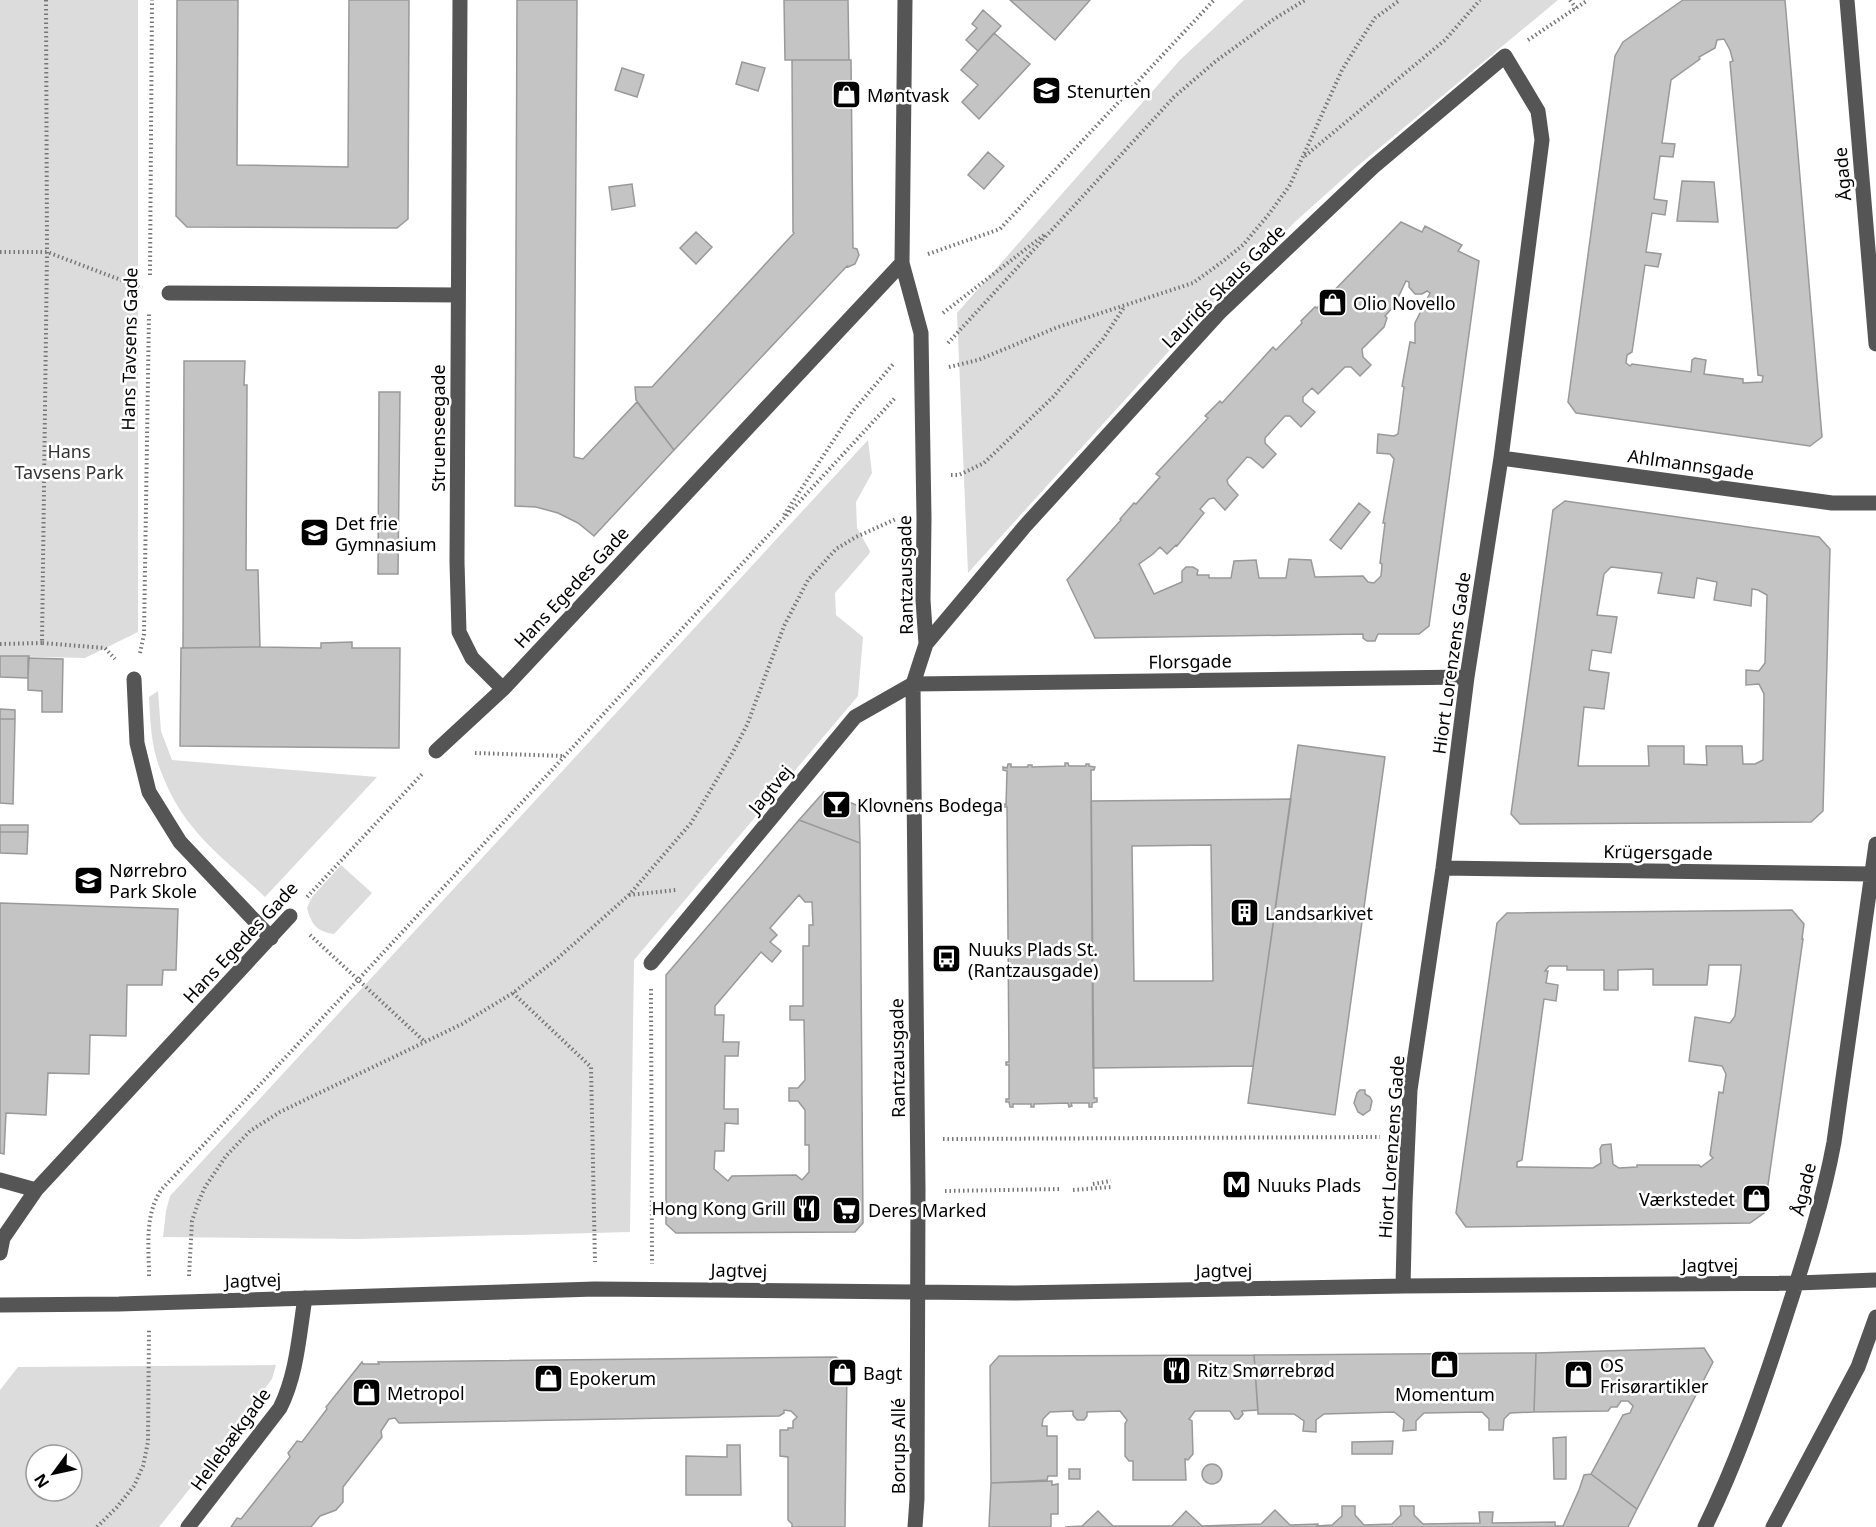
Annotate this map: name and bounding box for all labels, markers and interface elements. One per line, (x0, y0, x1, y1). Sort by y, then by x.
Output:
school or university icon: Stenurten (1030, 75, 1062, 107)
shop icon: Møntvask (830, 79, 862, 111)
place label: Stenurten (1067, 79, 1151, 103)
place label: Møntvask (867, 83, 950, 107)
street label: Ågade (1828, 146, 1856, 202)
street label: Laurids Skaus Gade (1156, 219, 1290, 353)
street label: Hans Tavsens Gade (116, 267, 142, 431)
shop icon: Olio Novello (1316, 287, 1348, 319)
place label: Olio Novello (1353, 291, 1456, 315)
street label: Struenseegade (426, 364, 450, 492)
park label: Hans Tavsens Park (14, 439, 124, 484)
street label: Ahlmannsgade (1626, 443, 1756, 485)
place label: Det frie Gymnasium (335, 511, 437, 556)
street label: Rantzausgade (892, 515, 918, 635)
school or university icon: Det frie Gymnasium (298, 517, 330, 549)
street label: Hans Egedes Gade (508, 521, 634, 653)
street label: Hiort Lorenzens Gade (1426, 570, 1476, 756)
street label: Florsgade (1148, 648, 1232, 674)
street label: Jagtvej (741, 760, 797, 820)
bar icon: Klovnens Bodega (820, 789, 852, 821)
place label: Klovnens Bodega (857, 793, 1003, 817)
street label: Krügersgade (1603, 839, 1713, 865)
place label: Nørrebro Park Skole (109, 858, 197, 903)
school or university icon: Nørrebro Park Skole (72, 864, 104, 896)
street label: Hans Egedes Gade (177, 876, 303, 1008)
building icon: Landsarkivet (1228, 897, 1260, 929)
place label: Landsarkivet (1265, 901, 1373, 925)
place label: Nuuks Plads St. (Rantzausgade) (968, 937, 1098, 982)
bus stop icon: Nuuks Plads St. (Rantzausgade) (931, 943, 963, 975)
street label: Rantzausgade (884, 998, 910, 1118)
street label: Hiort Lorenzens Gade (1373, 1055, 1409, 1239)
street label: Ågade (1785, 1160, 1821, 1218)
metro station icon: Nuuks Plads (1220, 1169, 1252, 1201)
place label: Nuuks Plads (1257, 1173, 1361, 1197)
shop icon: Værkstedet (1740, 1183, 1772, 1215)
place label: Værkstedet (1639, 1187, 1736, 1211)
restaurant icon: Hong Kong Grill (791, 1192, 823, 1224)
supermarket icon: Deres Marked (831, 1194, 863, 1226)
place label: Hong Kong Grill (652, 1196, 786, 1220)
place label: Deres Marked (868, 1198, 987, 1222)
street label: Jagtvej (1680, 1253, 1738, 1277)
street label: Jagtvej (709, 1257, 767, 1282)
street label: Jagtvej (1194, 1258, 1252, 1283)
street label: Jagtvej (222, 1267, 282, 1293)
shop icon: Momentum (1429, 1349, 1461, 1381)
place label: OS Frisørartikler (1600, 1353, 1709, 1398)
restaurant icon: Ritz Smørrebrød (1160, 1354, 1192, 1386)
shop icon: Bagt (826, 1357, 858, 1389)
place label: Ritz Smørrebrød (1197, 1358, 1335, 1382)
shop icon: OS Frisørartikler (1563, 1359, 1595, 1391)
place label: Bagt (863, 1361, 903, 1385)
shop icon: Epokerum (532, 1362, 564, 1394)
place label: Epokerum (569, 1366, 656, 1390)
shop icon: Metropol (350, 1377, 382, 1409)
place label: Metropol (387, 1381, 465, 1405)
place label: Momentum (1395, 1382, 1495, 1406)
street label: Hellebækgade (185, 1383, 275, 1495)
street label: Borups Allé (886, 1398, 910, 1494)
north arrow (24, 1443, 84, 1503)
text: N (29, 1470, 54, 1493)

